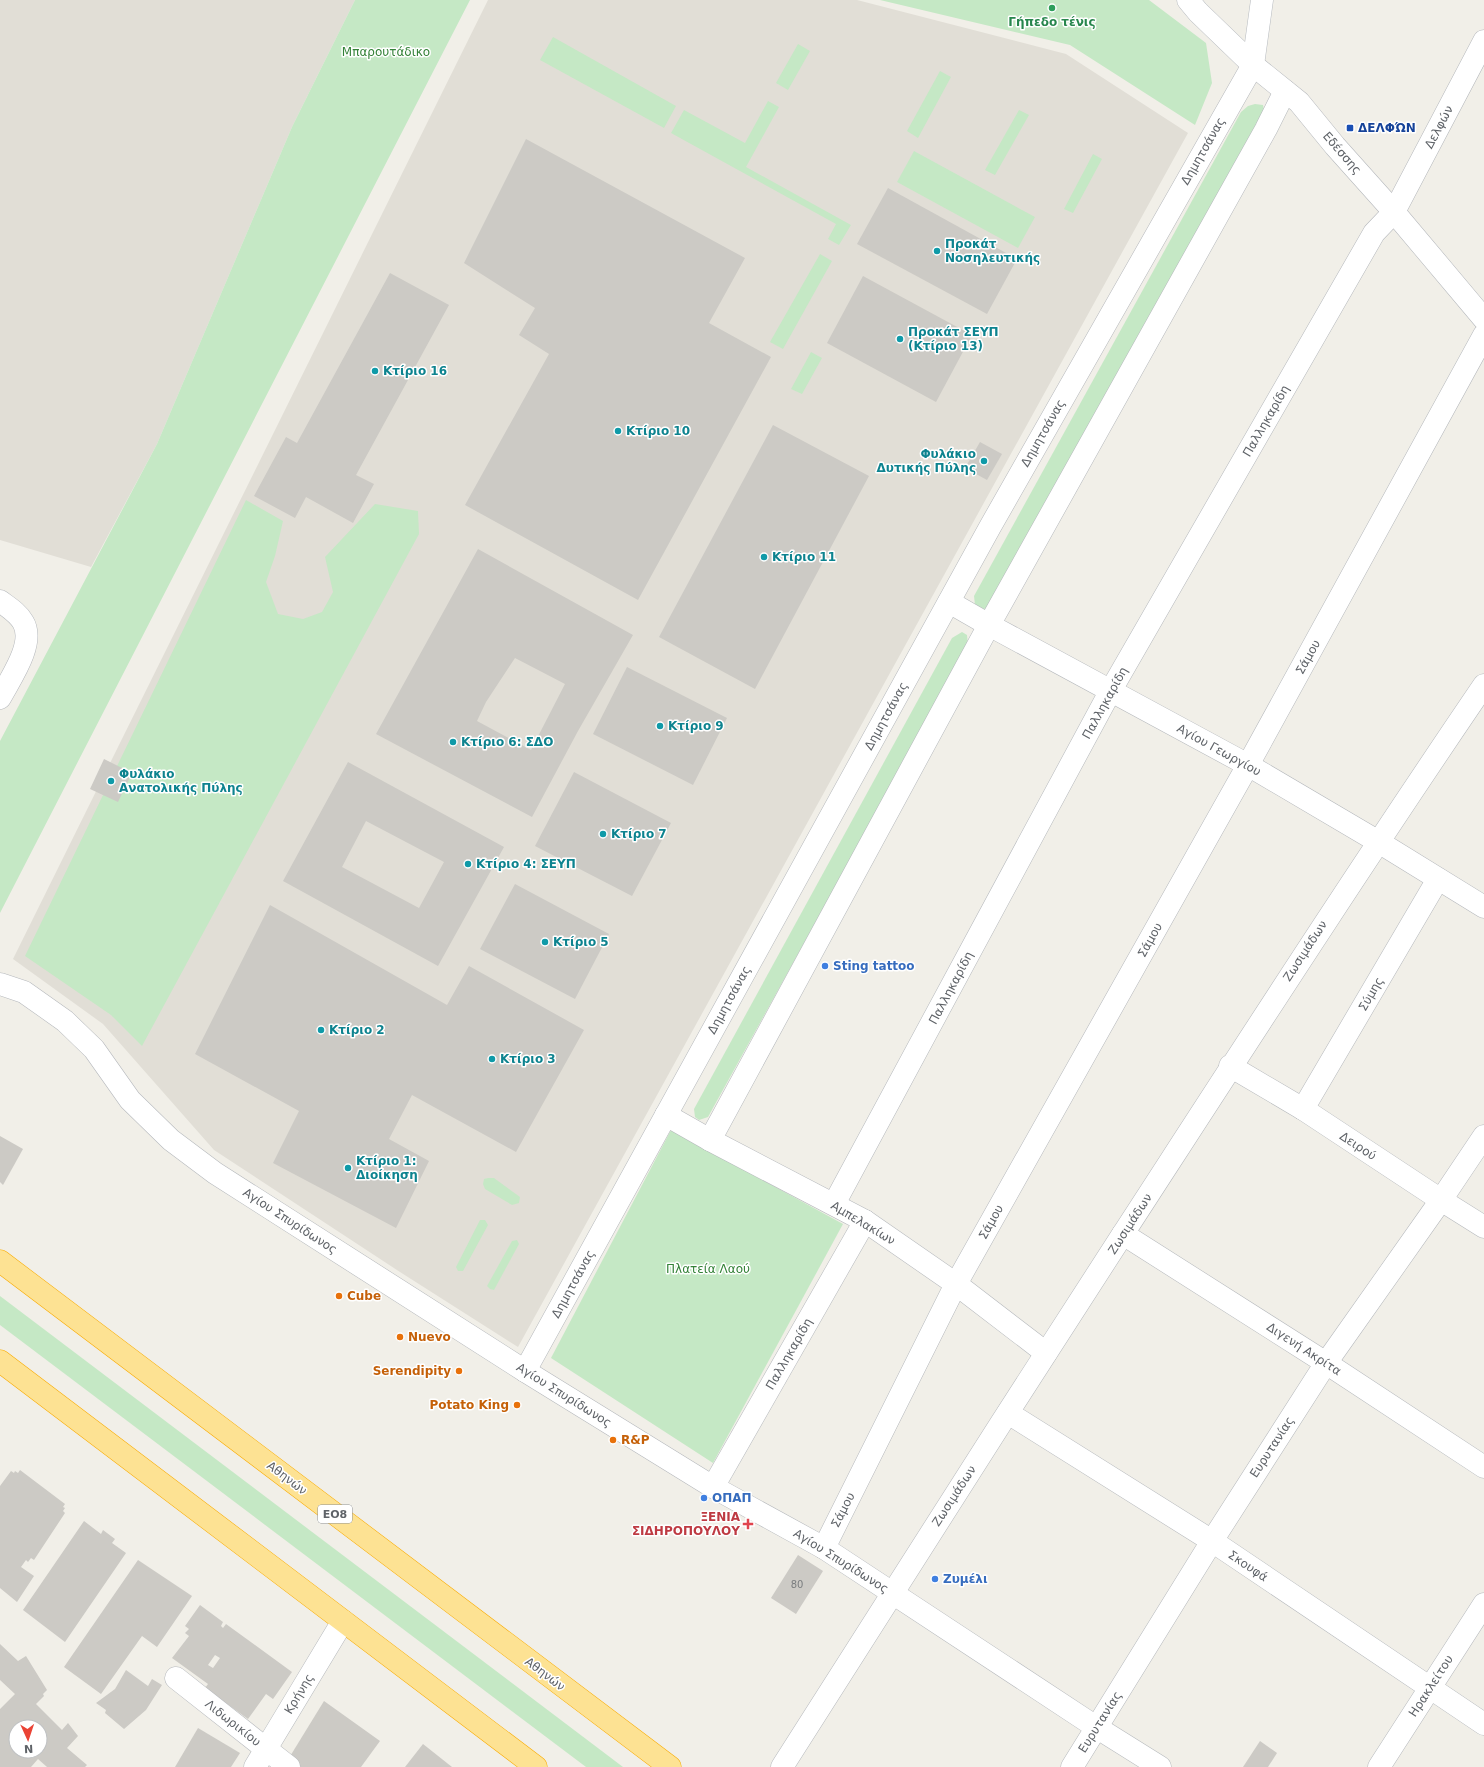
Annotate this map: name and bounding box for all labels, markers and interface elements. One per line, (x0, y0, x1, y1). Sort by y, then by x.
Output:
marker: Γήπεδο τένις (1047, 3, 1057, 13)
place label: Γήπεδο τένις (1008, 15, 1096, 29)
park label: Μπαρουτάδικο (342, 45, 430, 59)
street label: Δελφών (1422, 103, 1456, 151)
street label: Δημητσάνας (1178, 115, 1228, 187)
place label: ΔΕΛΦΏΝ (1358, 121, 1416, 135)
marker: ΔΕΛΦΏΝ (1345, 123, 1355, 133)
street label: Εδέσσης (1320, 129, 1364, 177)
place label: Προκάτ Νοσηλευτικής (945, 237, 1040, 265)
marker: Προκάτ Νοσηλευτικής (932, 246, 942, 256)
place label: Προκάτ ΣΕΥΠ (Κτίριο 13) (908, 325, 999, 353)
marker: Προκάτ ΣΕΥΠ (Κτίριο 13) (895, 334, 905, 344)
place label: Κτίριο 16 (383, 364, 447, 378)
marker: Κτίριο 16 (370, 366, 380, 376)
street label: Παλληκαρίδη (1240, 383, 1292, 459)
street label: Δημητσάνας (1018, 397, 1068, 469)
place label: Κτίριο 10 (626, 424, 690, 438)
marker: Κτίριο 10 (613, 426, 623, 436)
place label: Φυλάκιο Δυτικής Πύλης (877, 447, 976, 475)
marker: Φυλάκιο Δυτικής Πύλης (979, 456, 989, 466)
place label: Κτίριο 11 (772, 550, 836, 564)
marker: Κτίριο 11 (759, 552, 769, 562)
street label: Σάμου (1293, 637, 1323, 677)
street label: Παλληκαρίδη (1079, 664, 1131, 742)
street label: Δημητσάνας (862, 680, 910, 752)
place label: Κτίριο 9 (668, 719, 724, 733)
marker: Κτίριο 9 (655, 721, 665, 731)
street label: Αγίου Γεωργίου (1175, 721, 1263, 779)
place label: Κτίριο 6: ΣΔΟ (461, 735, 553, 749)
marker: Κτίριο 6: ΣΔΟ (448, 737, 458, 747)
place label: Φυλάκιο Ανατολικής Πύλης (119, 767, 243, 795)
marker: Φυλάκιο Ανατολικής Πύλης (106, 776, 116, 786)
place label: Κτίριο 7 (611, 827, 667, 841)
marker: Κτίριο 7 (598, 829, 608, 839)
place label: Κτίριο 4: ΣΕΥΠ (476, 857, 576, 871)
marker: Κτίριο 4: ΣΕΥΠ (463, 859, 473, 869)
street label: Ζωσιμάδων (1280, 918, 1330, 984)
street label: Σάμου (1135, 920, 1165, 960)
place label: Κτίριο 5 (553, 935, 609, 949)
marker: Κτίριο 5 (540, 937, 550, 947)
street label: Παλληκαρίδη (926, 949, 976, 1027)
place label: Sting tattoo (833, 959, 915, 973)
marker: Sting tattoo (820, 961, 830, 971)
street label: Δημητσάνας (705, 964, 753, 1036)
street label: Σύμης (1356, 975, 1386, 1013)
place label: Κτίριο 2 (329, 1023, 385, 1037)
marker: Κτίριο 2 (316, 1025, 326, 1035)
place label: Κτίριο 3 (500, 1052, 556, 1066)
marker: Κτίριο 3 (487, 1054, 497, 1064)
street label: Δειρού (1337, 1129, 1379, 1163)
place label: Κτίριο 1: Διοίκηση (356, 1154, 418, 1182)
marker: Κτίριο 1: Διοίκηση (343, 1163, 353, 1173)
street label: Αγίου Σπυρίδωνος (240, 1185, 340, 1257)
street label: Ζωσιμάδων (1105, 1191, 1155, 1257)
street label: Αμπελακίων (828, 1198, 898, 1248)
street label: Σάμου (976, 1202, 1006, 1242)
street label: Δημητσάνας (549, 1248, 597, 1320)
park label: Πλατεία Λαού (666, 1262, 750, 1276)
place label: Cube (347, 1289, 381, 1303)
marker: Cube (334, 1291, 344, 1301)
street label: Παλληκαρίδη (763, 1316, 815, 1392)
street label: Διγενή Ακρίτα (1264, 1320, 1344, 1378)
place label: Nuevo (408, 1330, 451, 1344)
marker: Nuevo (395, 1332, 405, 1342)
street label: Αγίου Σπυρίδωνος (514, 1360, 614, 1430)
place label: Serendipity (373, 1364, 451, 1378)
marker: Serendipity (454, 1366, 464, 1376)
place label: Potato King (429, 1398, 509, 1412)
marker: Potato King (512, 1400, 522, 1410)
street label: Ευρυτανίας (1247, 1414, 1297, 1480)
place label: R&P (621, 1433, 650, 1447)
marker: R&P (608, 1435, 618, 1445)
street label: Αθηνών (264, 1458, 310, 1498)
street label: Ζωσιμάδων (929, 1463, 979, 1529)
street label: Σάμου (828, 1490, 858, 1530)
place label: ΟΠΑΠ (712, 1491, 752, 1505)
marker: ΟΠΑΠ (699, 1493, 709, 1503)
road number: ΕΟ8 (318, 1505, 352, 1523)
place label: ΞΕΝΙΑ ΣΙΔΗΡΟΠΟΥΛΟΥ (632, 1510, 741, 1538)
marker: ΞΕΝΙΑ ΣΙΔΗΡΟΠΟΥΛΟΥ (743, 1519, 753, 1529)
street label: Αγίου Σπυρίδωνος (791, 1526, 891, 1596)
street label: Σκουφά (1226, 1548, 1271, 1584)
place label: Ζυμέλι (943, 1572, 988, 1586)
marker: Ζυμέλι (930, 1574, 940, 1584)
house number: 80 (791, 1579, 803, 1590)
street label: Ηρακλείτου (1406, 1652, 1456, 1719)
street label: Αθηνών (522, 1654, 568, 1694)
street label: Κρήνης (282, 1671, 316, 1717)
street label: Ευρυτανίας (1076, 1689, 1124, 1755)
street label: Λιδωρικίου (202, 1697, 264, 1749)
north arrow (8, 1719, 48, 1759)
text: N (24, 1742, 33, 1755)

